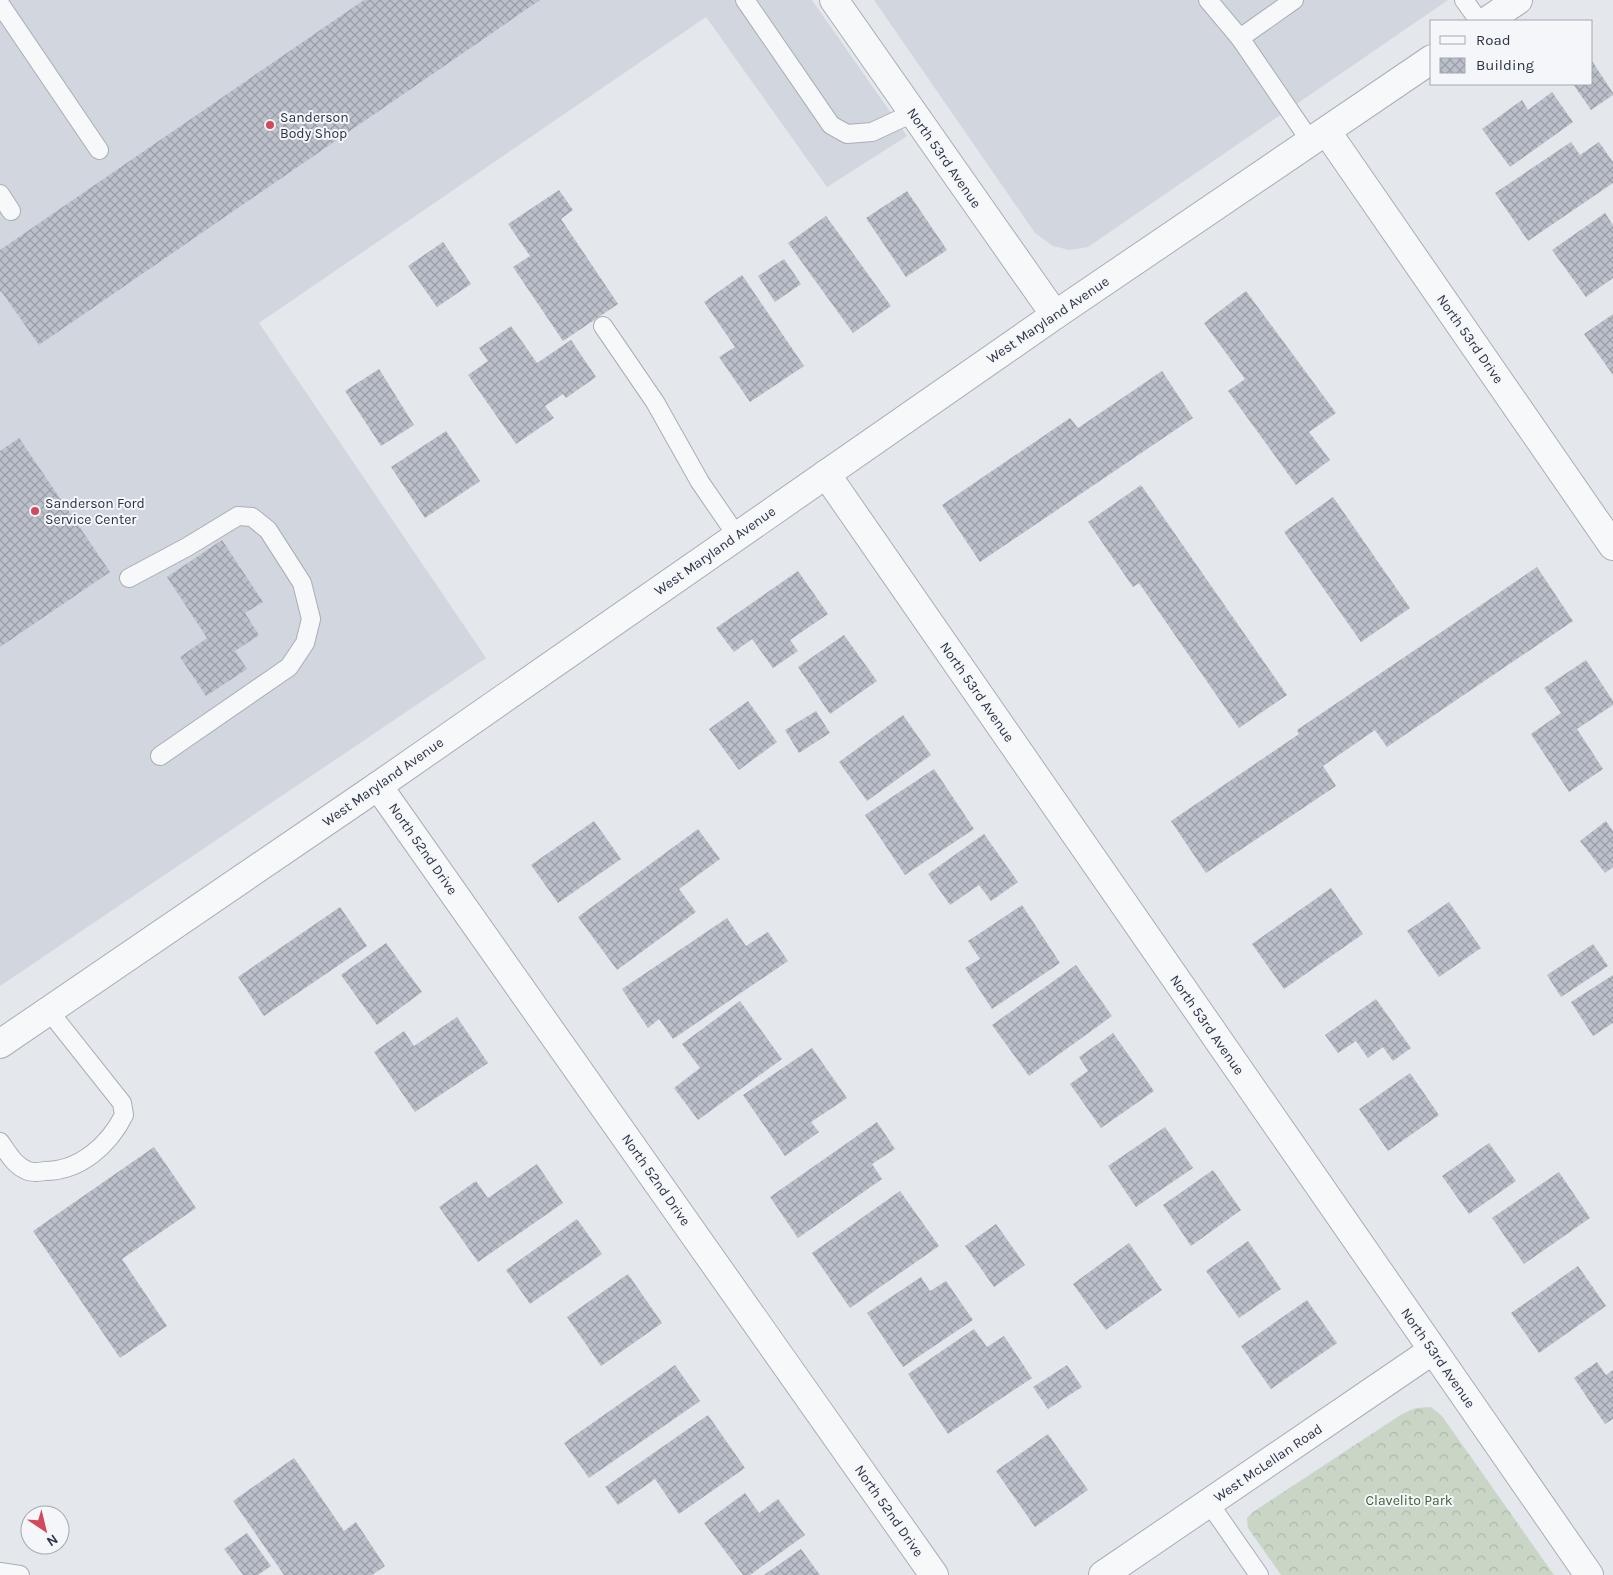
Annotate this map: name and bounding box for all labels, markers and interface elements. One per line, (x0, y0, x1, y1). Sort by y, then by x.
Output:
legend (1430, 20, 1593, 85)
text: Road (1476, 31, 1511, 49)
text: Building (1476, 56, 1534, 74)
street label: North 53rd Avenue (903, 105, 985, 211)
place label: Sanderson Body Shop (280, 109, 349, 142)
marker: Sanderson Body Shop (264, 119, 276, 131)
street label: West Maryland Avenue (984, 273, 1112, 367)
street label: North 53rd Drive (1433, 291, 1507, 387)
place label: Sanderson Ford Service Center (45, 495, 145, 528)
street label: West Maryland Avenue (651, 503, 779, 599)
marker: Sanderson Ford Service Center (29, 505, 41, 517)
street label: North 53rd Avenue (936, 639, 1018, 745)
street label: West Maryland Avenue (319, 734, 447, 830)
street label: North 52nd Drive (385, 800, 461, 898)
street label: North 53rd Avenue (1166, 972, 1248, 1078)
street label: North 52nd Drive (618, 1131, 694, 1229)
street label: North 53rd Avenue (1397, 1305, 1479, 1411)
street label: West McLellan Road (1210, 1420, 1326, 1506)
street label: North 52nd Drive (851, 1462, 927, 1560)
park label: Clavelito Park (1365, 1492, 1453, 1509)
north arrow (20, 1505, 70, 1555)
text: N (43, 1530, 61, 1550)

